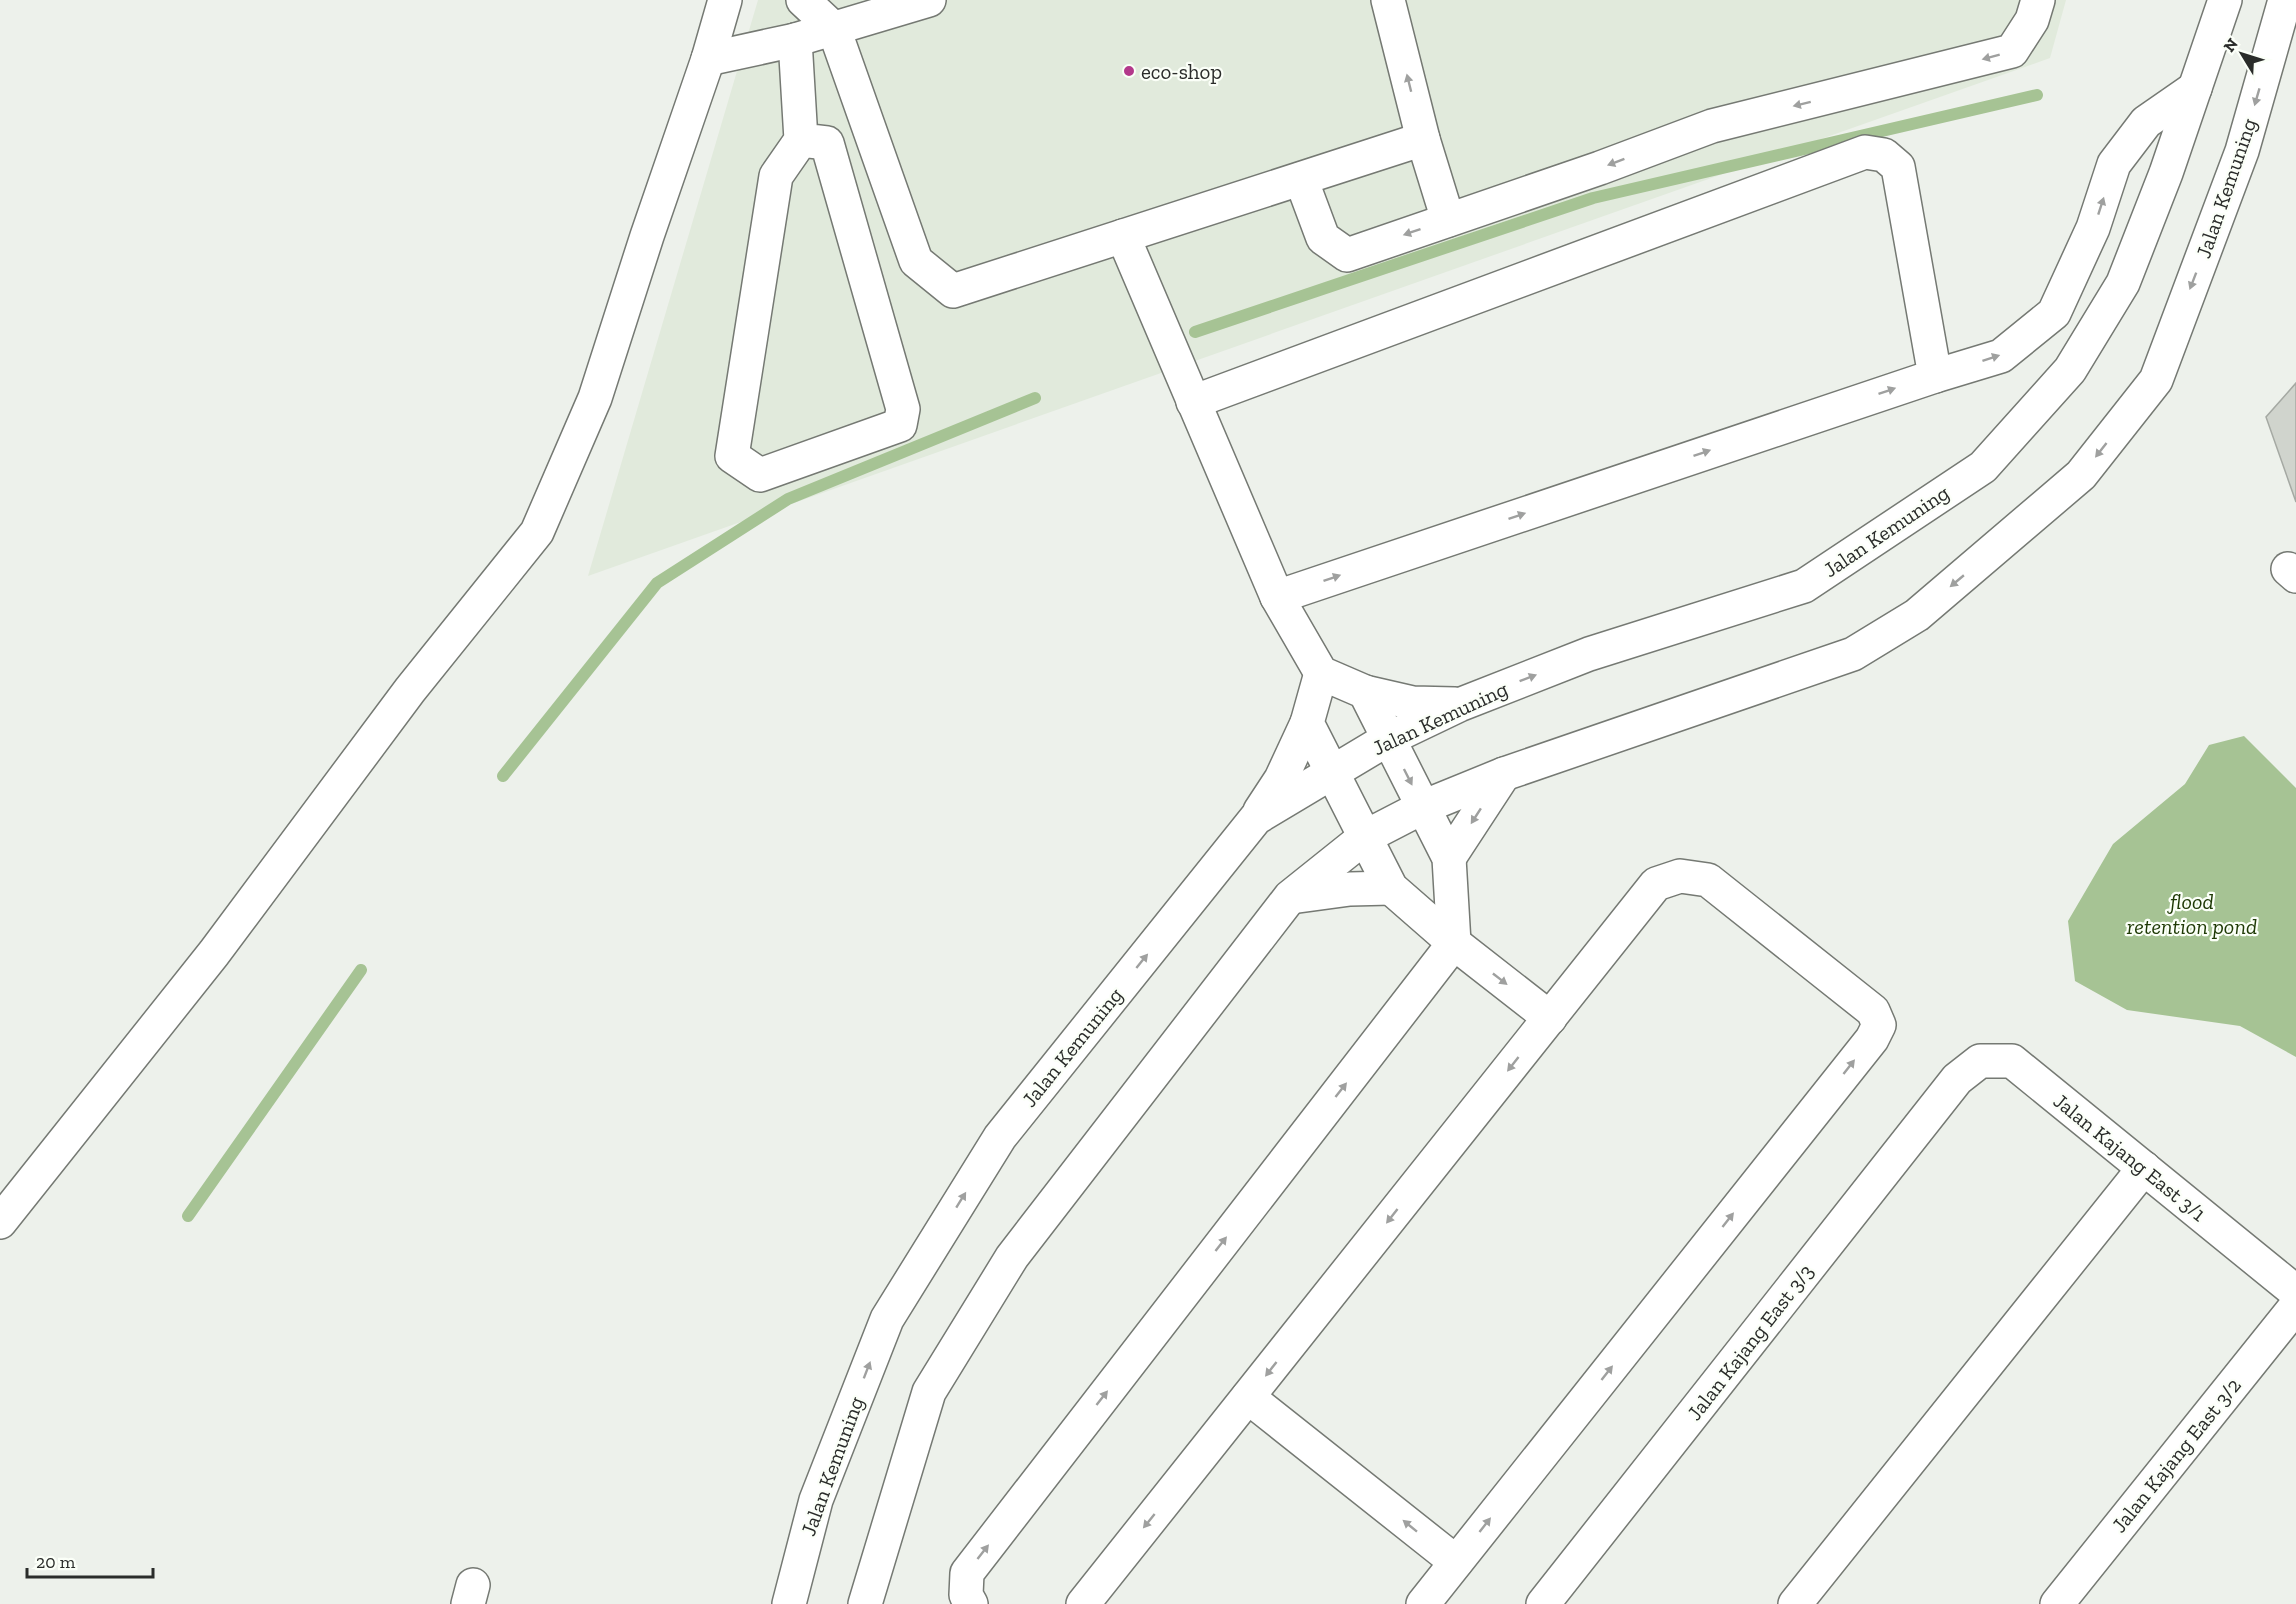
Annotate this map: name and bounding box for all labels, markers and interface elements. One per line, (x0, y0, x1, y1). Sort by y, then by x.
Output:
north arrow (2212, 24, 2272, 84)
text: N (2219, 34, 2242, 56)
one-way arrow (1982, 53, 2000, 62)
place label: eco-shop (1141, 59, 1222, 84)
marker: eco-shop (1122, 64, 1136, 78)
one-way arrow (1403, 73, 1413, 92)
one-way arrow (2252, 88, 2262, 106)
one-way arrow (1793, 99, 1811, 109)
street label: Jalan Kemuning (2190, 114, 2262, 261)
one-way arrow (1607, 158, 1625, 167)
one-way arrow (2096, 197, 2106, 215)
one-way arrow (1403, 228, 1421, 238)
one-way arrow (2188, 272, 2198, 290)
one-way arrow (1982, 353, 2000, 363)
one-way arrow (1878, 385, 1896, 395)
one-way arrow (2095, 442, 2108, 458)
one-way arrow (1693, 448, 1711, 458)
street label: Jalan Kemuning (1818, 480, 1954, 582)
one-way arrow (1508, 511, 1526, 520)
one-way arrow (1324, 573, 1342, 583)
one-way arrow (1949, 574, 1965, 587)
one-way arrow (1519, 673, 1537, 683)
street label: Jalan Kemuning (1369, 676, 1512, 760)
one-way arrow (1402, 768, 1412, 786)
one-way arrow (1470, 807, 1482, 823)
water label: flood retention pond (2126, 888, 2257, 940)
one-way arrow (1135, 953, 1147, 968)
one-way arrow (1493, 973, 1508, 985)
street label: Jalan Kemuning (1016, 982, 1128, 1112)
one-way arrow (1508, 1056, 1520, 1071)
one-way arrow (1843, 1060, 1855, 1075)
one-way arrow (1334, 1082, 1346, 1097)
street label: Jalan Kajang East 3/1 (2048, 1088, 2211, 1227)
one-way arrow (956, 1192, 967, 1208)
one-way arrow (1386, 1208, 1399, 1224)
one-way arrow (1721, 1212, 1734, 1228)
one-way arrow (1215, 1236, 1227, 1251)
street label: Jalan Kajang East 3/3 (1681, 1259, 1819, 1425)
one-way arrow (862, 1360, 872, 1378)
one-way arrow (1264, 1361, 1277, 1377)
one-way arrow (1600, 1365, 1612, 1380)
street label: Jalan Kajang East 3/2 (2106, 1373, 2247, 1538)
one-way arrow (1096, 1390, 1108, 1406)
street label: Jalan Kemuning (795, 1393, 869, 1539)
one-way arrow (1144, 1514, 1156, 1529)
one-way arrow (1479, 1518, 1491, 1533)
one-way arrow (1402, 1519, 1418, 1532)
scale bar (27, 1541, 153, 1579)
one-way arrow (976, 1544, 989, 1560)
text: 20 m (36, 1551, 76, 1573)

